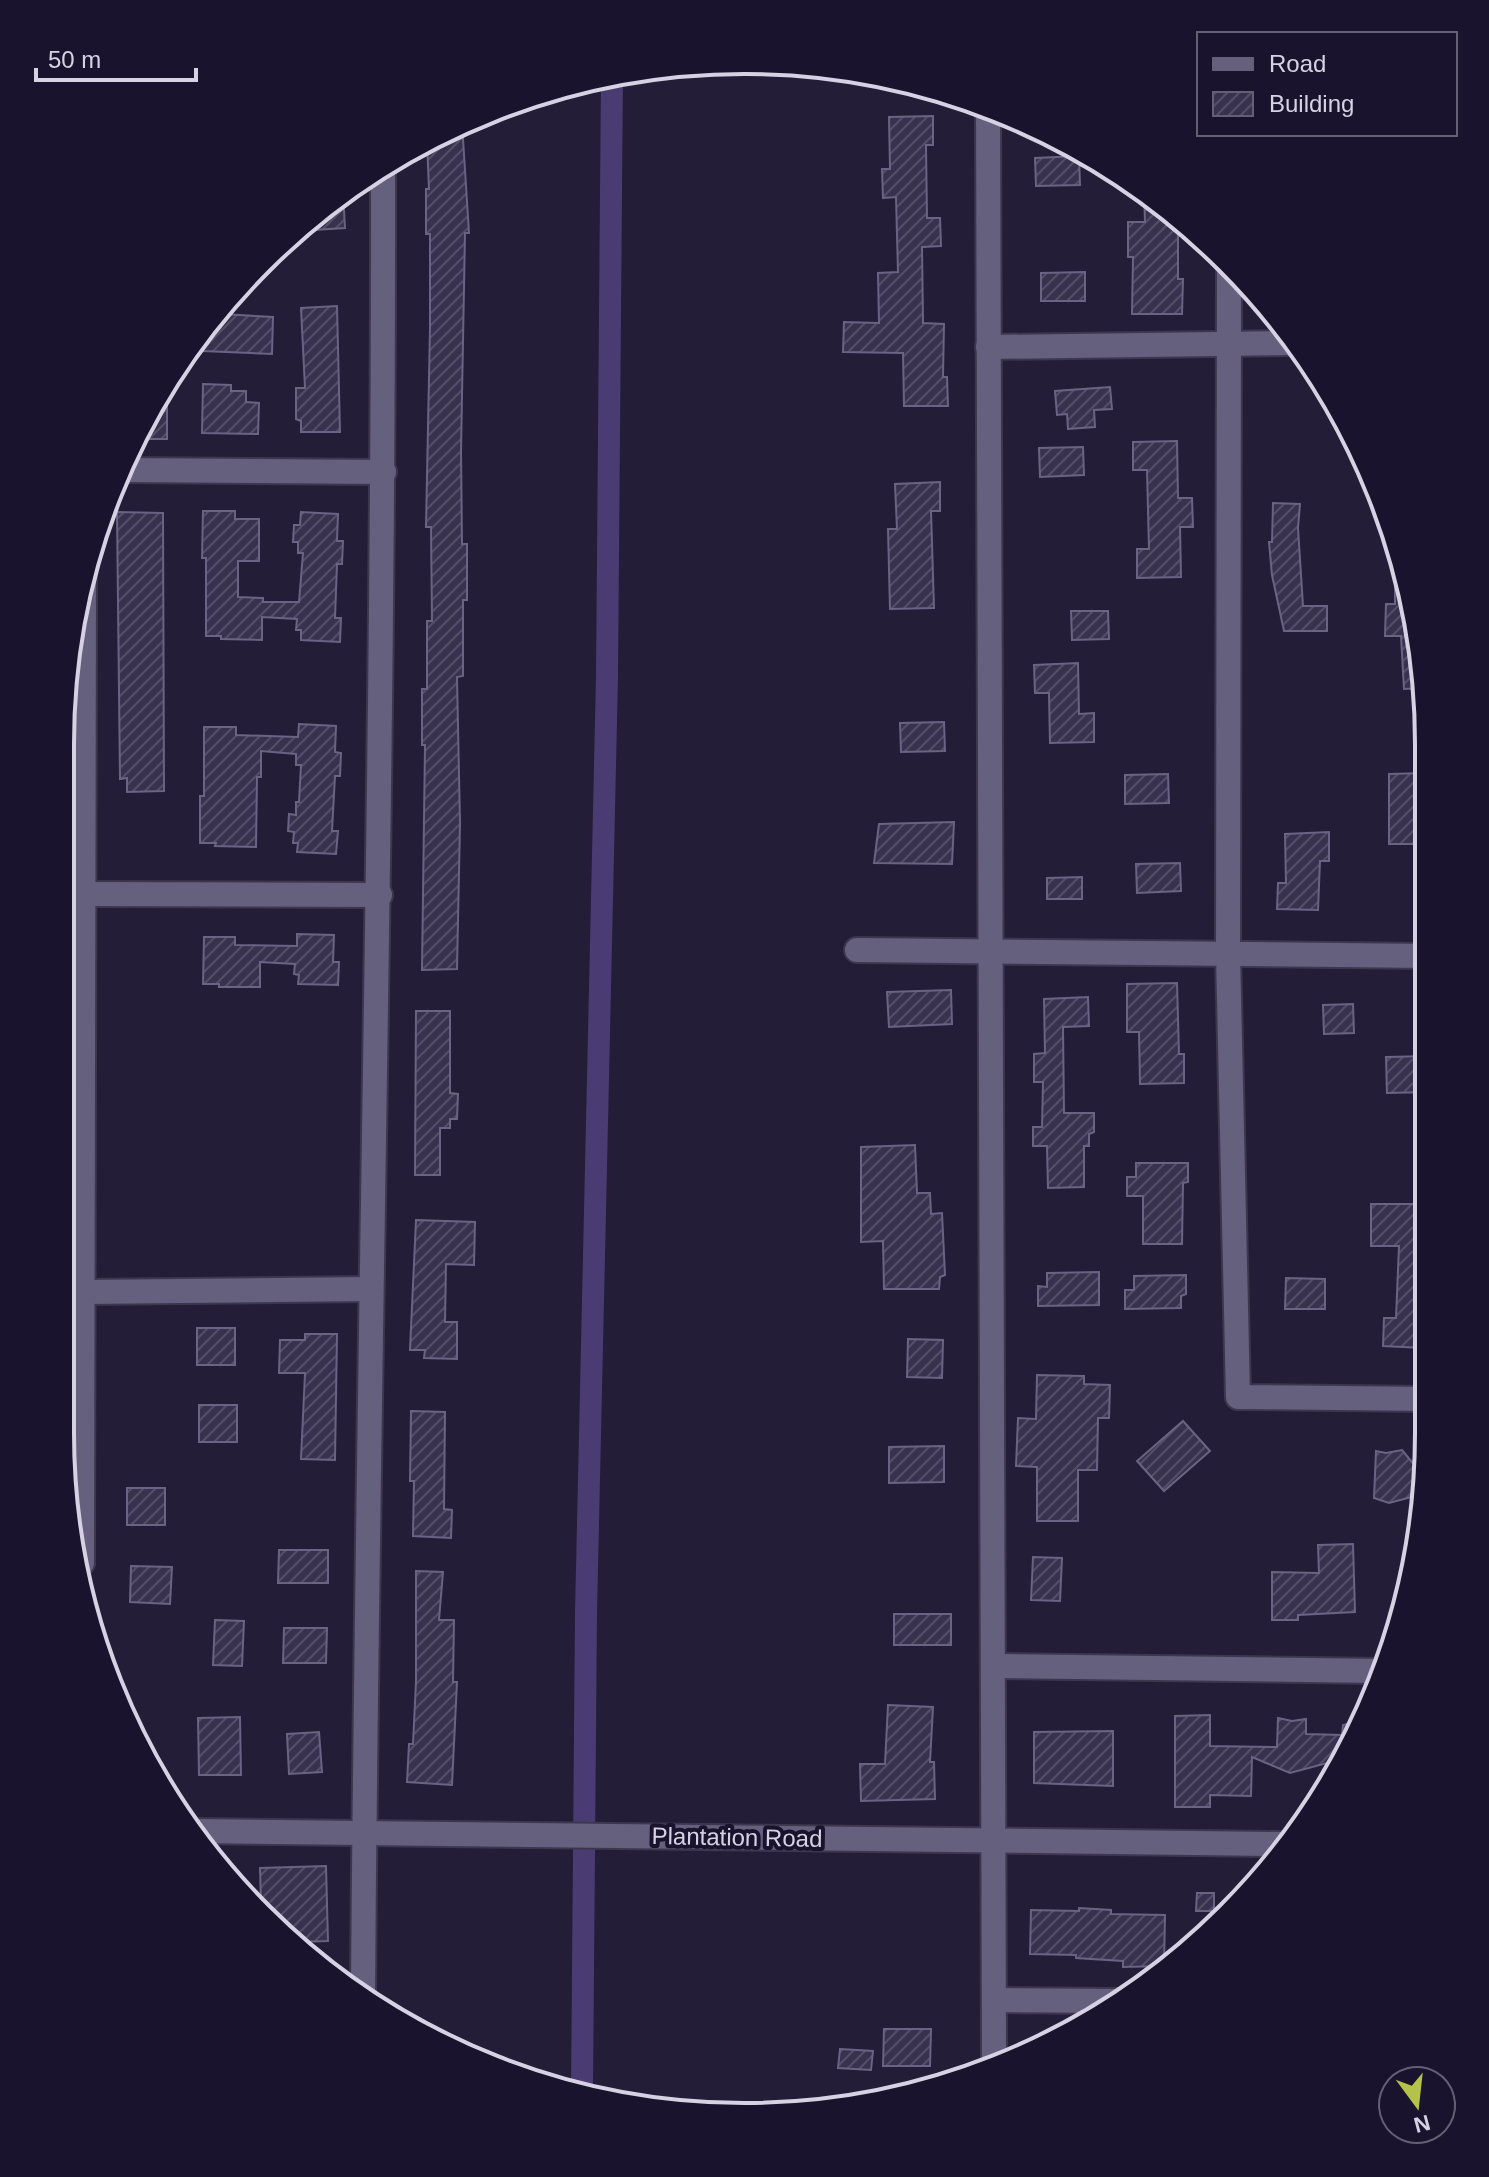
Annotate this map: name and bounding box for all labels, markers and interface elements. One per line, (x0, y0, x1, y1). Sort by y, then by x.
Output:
scale bar (36, 32, 196, 82)
legend (1197, 32, 1457, 136)
text: 50 m (48, 46, 101, 73)
text: Road (1269, 50, 1326, 77)
text: Building (1269, 90, 1354, 117)
street label: Plantation Road (651, 1822, 823, 1852)
north arrow (1377, 2065, 1457, 2145)
text: N (1411, 2110, 1433, 2138)

